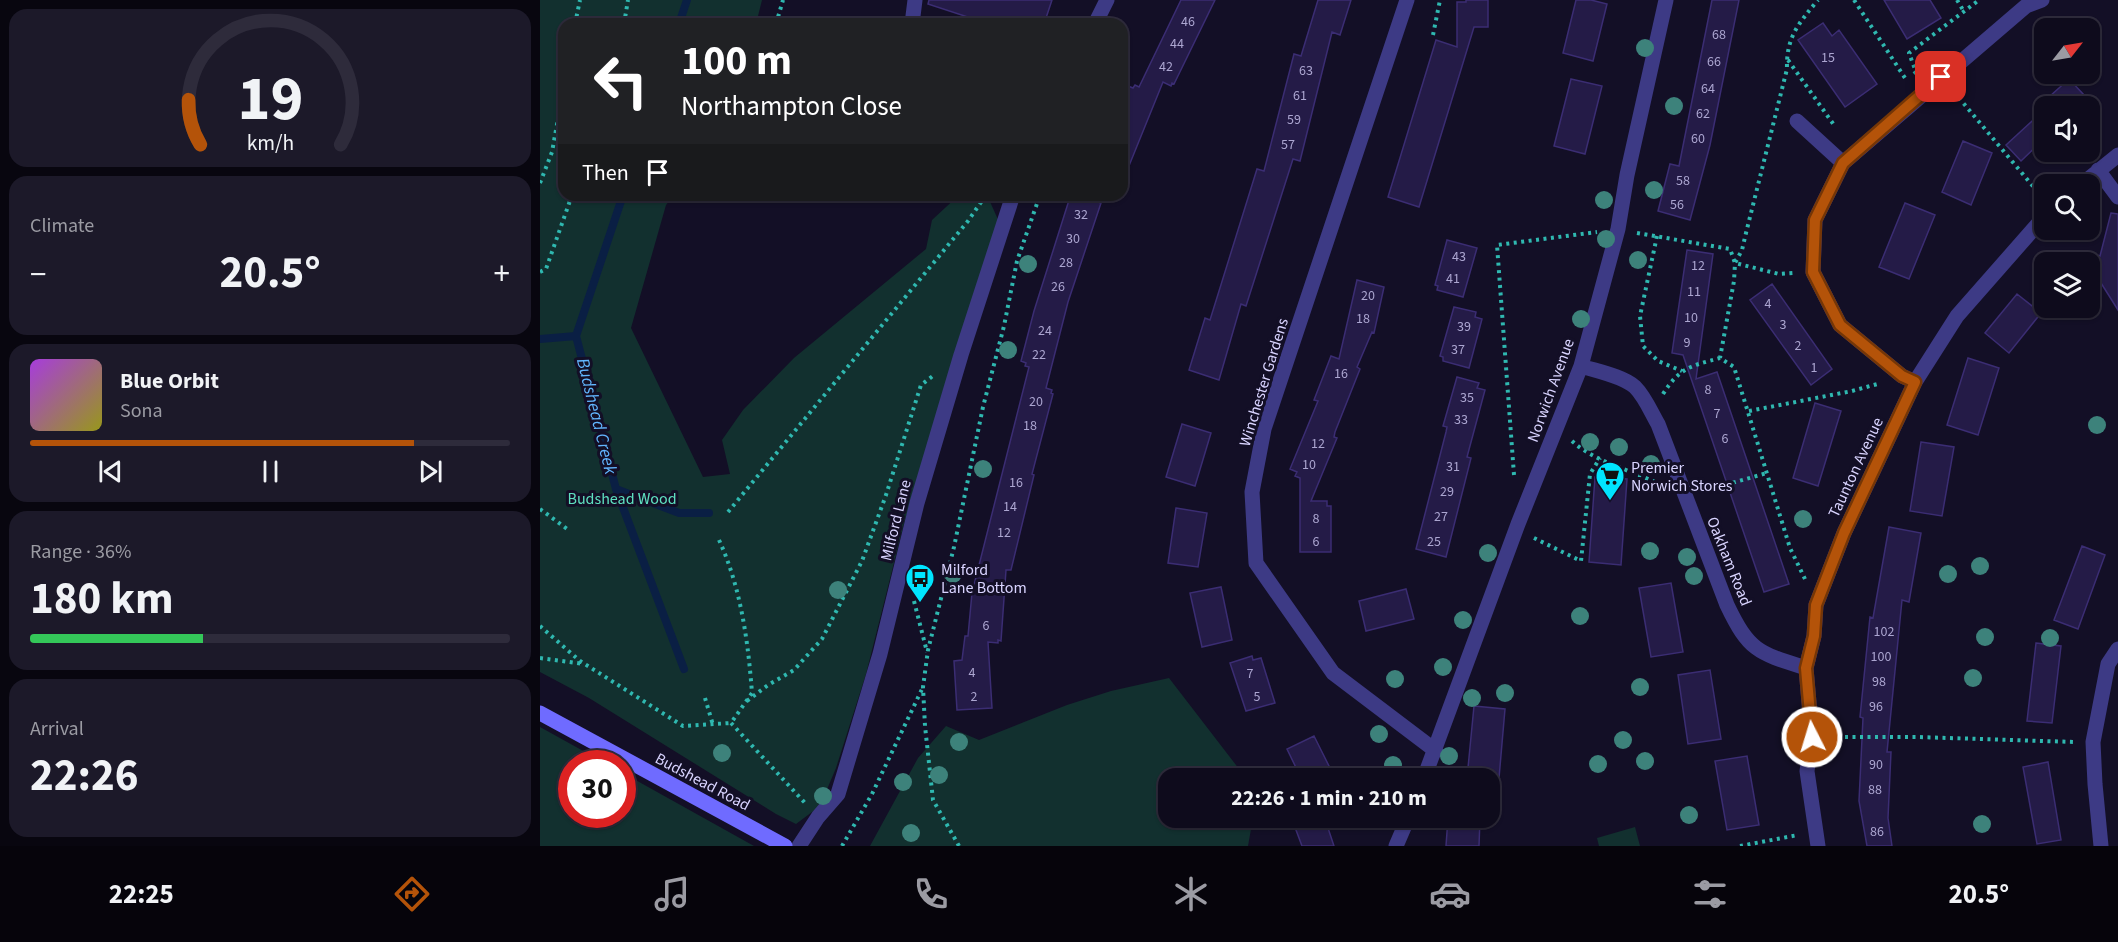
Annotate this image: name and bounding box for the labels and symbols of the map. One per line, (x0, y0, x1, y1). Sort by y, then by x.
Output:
house number: 46 (1181, 12, 1195, 32)
north arrow (2034, 18, 2100, 84)
house number: 68 (1712, 25, 1726, 45)
house number: 44 (1170, 34, 1184, 54)
house number: 15 (1821, 48, 1835, 68)
pin (1915, 51, 1966, 102)
house number: 66 (1707, 52, 1721, 72)
house number: 42 (1159, 57, 1173, 77)
house number: 63 (1299, 61, 1313, 81)
house number: 64 (1701, 79, 1715, 99)
house number: 61 (1293, 86, 1307, 106)
house number: 62 (1696, 104, 1710, 124)
house number: 59 (1287, 110, 1301, 130)
house number: 60 (1691, 129, 1705, 149)
house number: 57 (1281, 135, 1295, 155)
house number: 58 (1676, 171, 1690, 191)
house number: 56 (1670, 195, 1684, 215)
house number: 32 (1074, 205, 1088, 225)
house number: 30 (1066, 229, 1080, 249)
house number: 43 (1452, 247, 1466, 267)
house number: 28 (1059, 253, 1073, 273)
house number: 12 (1691, 256, 1705, 276)
house number: 41 (1446, 269, 1460, 289)
house number: 26 (1051, 277, 1065, 297)
house number: 11 (1687, 282, 1701, 302)
house number: 20 (1361, 286, 1375, 306)
house number: 4 (1765, 294, 1772, 314)
house number: 10 (1684, 308, 1698, 328)
house number: 18 (1356, 309, 1370, 329)
street label: Winchester Gardens (1234, 315, 1294, 449)
house number: 3 (1780, 315, 1787, 335)
house number: 39 (1457, 317, 1471, 337)
house number: 24 (1038, 321, 1052, 341)
house number: 9 (1684, 333, 1691, 353)
street label: Norwich Avenue (1522, 335, 1580, 445)
house number: 2 (1795, 336, 1802, 356)
house number: 37 (1451, 340, 1465, 360)
house number: 22 (1032, 345, 1046, 365)
water label: Budshead Creek (570, 355, 623, 477)
house number: 1 (1811, 358, 1818, 378)
house number: 16 (1334, 364, 1348, 384)
house number: 8 (1705, 380, 1712, 400)
house number: 35 (1460, 388, 1474, 408)
house number: 20 (1029, 392, 1043, 412)
house number: 7 (1714, 404, 1721, 424)
house number: 33 (1454, 410, 1468, 430)
street label: Taunton Avenue (1823, 414, 1889, 521)
house number: 18 (1023, 416, 1037, 436)
house number: 6 (1722, 429, 1729, 449)
house number: 12 (1311, 434, 1325, 454)
house number: 10 (1302, 455, 1316, 475)
house number: 31 (1446, 457, 1460, 477)
place label: Premier Norwich Stores (1631, 457, 1733, 497)
supermarket icon: Premier Norwich Stores (1594, 460, 1626, 502)
house number: 16 (1009, 473, 1023, 493)
street label: Milford Lane (875, 477, 917, 563)
house number: 29 (1440, 482, 1454, 502)
park label: Budshead Wood (567, 488, 677, 510)
house number: 14 (1003, 497, 1017, 517)
house number: 27 (1434, 507, 1448, 527)
house number: 8 (1313, 509, 1320, 529)
street label: Oakham Road (1701, 514, 1757, 609)
house number: 12 (997, 523, 1011, 543)
house number: 6 (1313, 532, 1320, 552)
house number: 25 (1427, 532, 1441, 552)
place label: Milford Lane Bottom (941, 559, 1027, 599)
bus stop icon: Milford Lane Bottom (904, 562, 936, 604)
house number: 6 (983, 616, 990, 636)
house number: 102 (1874, 622, 1894, 642)
house number: 100 (1871, 647, 1891, 667)
house number: 4 (969, 663, 976, 683)
house number: 7 (1247, 664, 1254, 684)
house number: 98 (1872, 672, 1886, 692)
house number: 2 (971, 687, 978, 707)
house number: 5 (1254, 687, 1261, 707)
house number: 96 (1869, 697, 1883, 717)
position arrow (1780, 705, 1844, 769)
street label: Budshead Road (651, 748, 754, 816)
speed limit sign: 30 (558, 750, 636, 828)
house number: 90 (1869, 755, 1883, 775)
house number: 88 (1868, 780, 1882, 800)
house number: 86 (1870, 822, 1884, 842)

